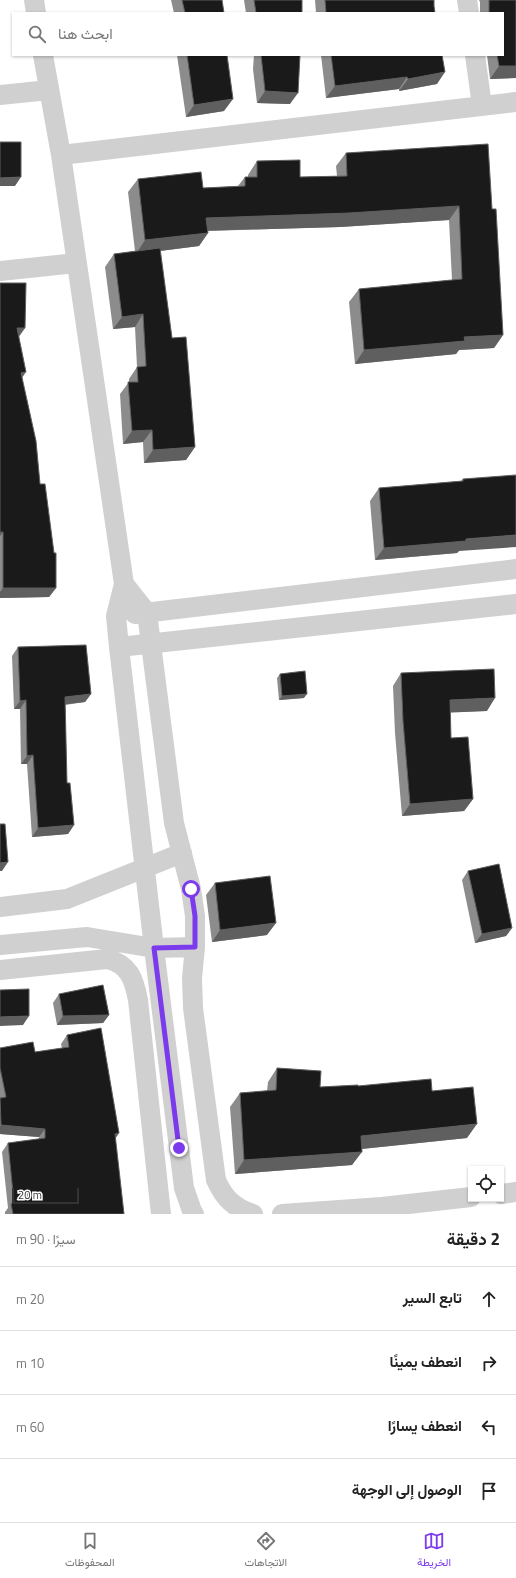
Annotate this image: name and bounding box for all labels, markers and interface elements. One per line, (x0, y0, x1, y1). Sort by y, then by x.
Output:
search box (12, 12, 504, 56)
text: ابحث هنا (58, 22, 113, 45)
icon: search (26, 23, 48, 45)
route start (182, 880, 200, 898)
route end (170, 1139, 188, 1157)
map controls (468, 1166, 504, 1202)
button: locate (468, 1166, 504, 1202)
scale bar (12, 1186, 79, 1205)
text: 20 m (18, 1187, 42, 1203)
text: 2 دقيقة (447, 1226, 500, 1252)
text: سيرًا · 90 m (16, 1229, 75, 1249)
text: تابع السير (403, 1286, 462, 1309)
icon: ahead (478, 1288, 500, 1310)
text: 20 m (16, 1289, 44, 1309)
text: انعطف يمينًا (390, 1350, 462, 1373)
icon: right (478, 1352, 500, 1374)
text: 10 m (16, 1353, 44, 1373)
text: انعطف يسارًا (388, 1414, 462, 1437)
icon: left (478, 1416, 500, 1438)
text: 60 m (16, 1417, 44, 1437)
text: الوصول إلى الوجهة (352, 1478, 462, 1501)
icon: arrive (478, 1480, 500, 1502)
tab: المحفوظات (65, 1530, 115, 1572)
tab: الاتجاهات (244, 1530, 287, 1572)
tab: الخريطة (417, 1530, 451, 1572)

